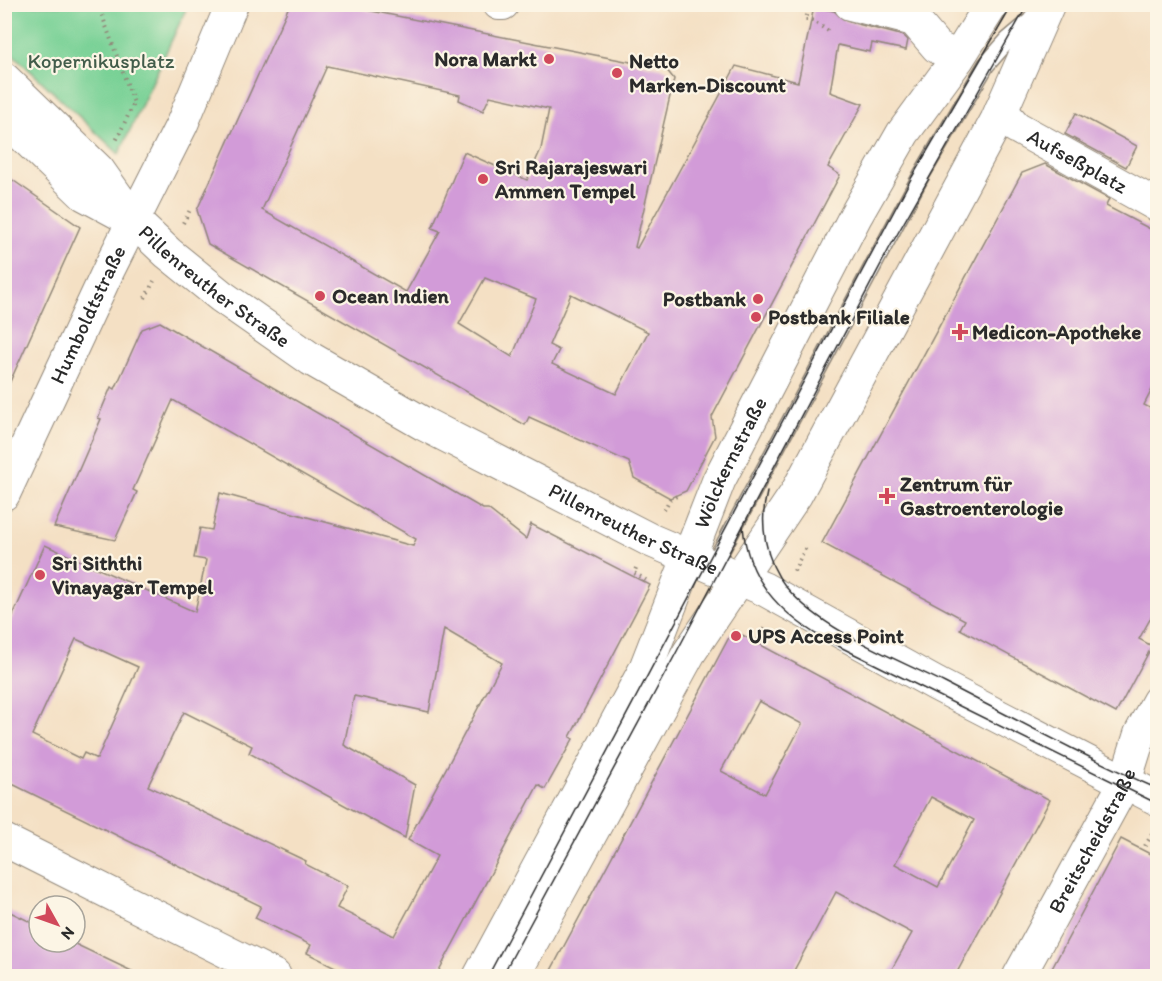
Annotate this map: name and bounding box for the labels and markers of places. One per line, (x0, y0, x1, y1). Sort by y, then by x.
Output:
place label: Nora Markt (434, 46, 537, 71)
place label: Netto Marken-Discount (629, 48, 786, 97)
marker: Nora Markt (542, 52, 556, 66)
marker: Netto Marken-Discount (610, 66, 624, 80)
place label: Sri Rajarajeswari Ammen Tempel (494, 154, 647, 204)
marker: Sri Rajarajeswari Ammen Tempel (476, 172, 490, 186)
place label: Ocean Indien (332, 283, 450, 308)
place label: Postbank (663, 286, 746, 311)
marker: Ocean Indien (313, 289, 327, 303)
marker: Postbank (751, 292, 765, 306)
place label: Postbank Filiale (768, 304, 910, 329)
marker: Postbank Filiale (749, 310, 763, 324)
place label: Medicon-Apotheke (972, 319, 1141, 345)
marker: Medicon-Apotheke (953, 325, 967, 339)
place label: Zentrum für Gastroenterologie (900, 471, 1063, 521)
marker: Zentrum für Gastroenterologie (878, 487, 896, 505)
place label: Sri Siththi Vinayagar Tempel (52, 550, 214, 600)
marker: Sri Siththi Vinayagar Tempel (33, 568, 47, 582)
place label: UPS Access Point (748, 623, 904, 648)
marker: UPS Access Point (729, 629, 743, 643)

